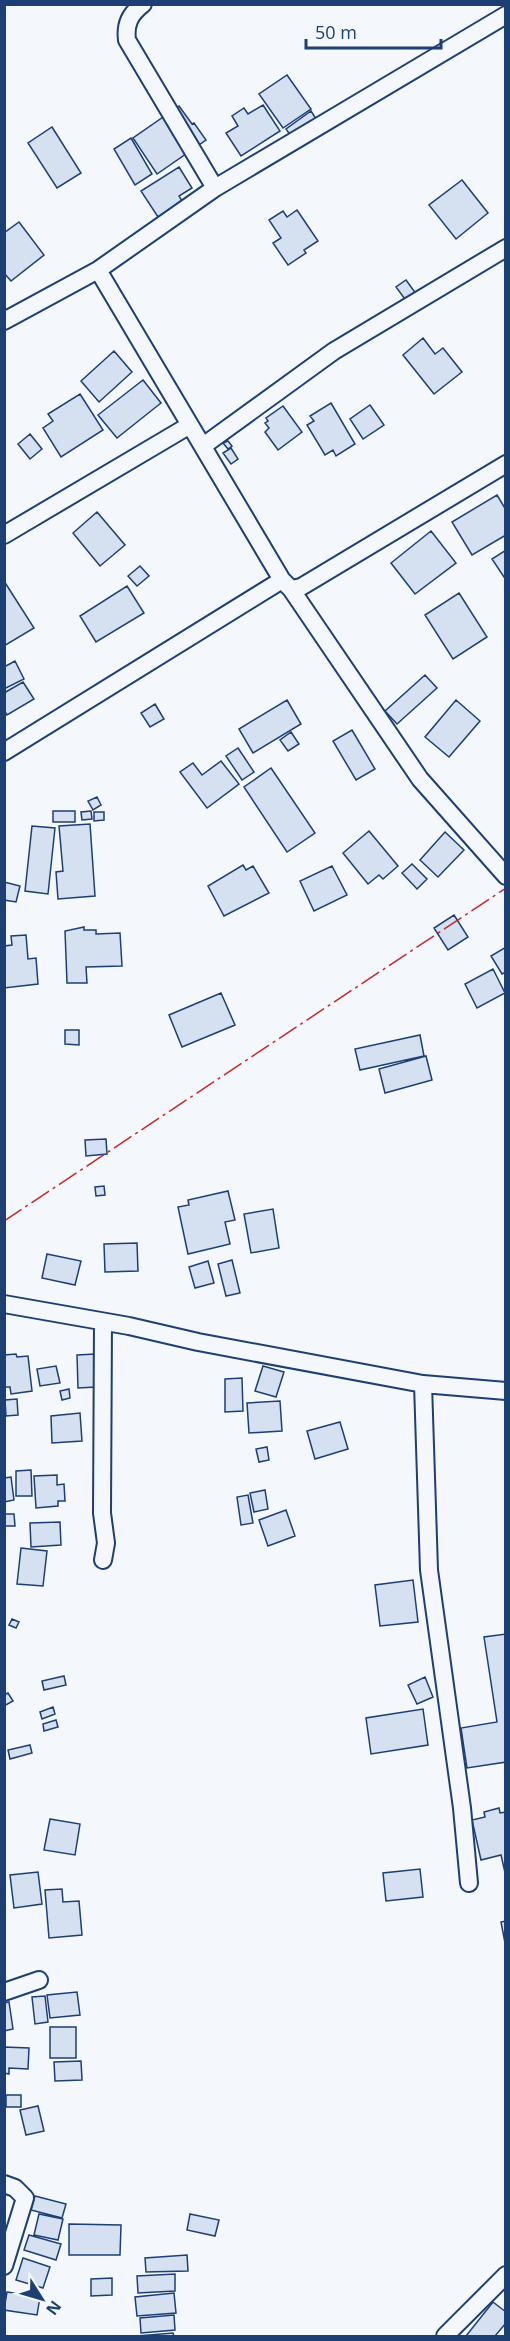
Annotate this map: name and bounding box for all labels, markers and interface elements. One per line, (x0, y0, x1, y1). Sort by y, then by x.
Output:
scale bar (306, 12, 441, 50)
text: 50 m (315, 20, 357, 44)
north arrow (12, 2269, 72, 2329)
text: N (41, 2296, 67, 2320)

